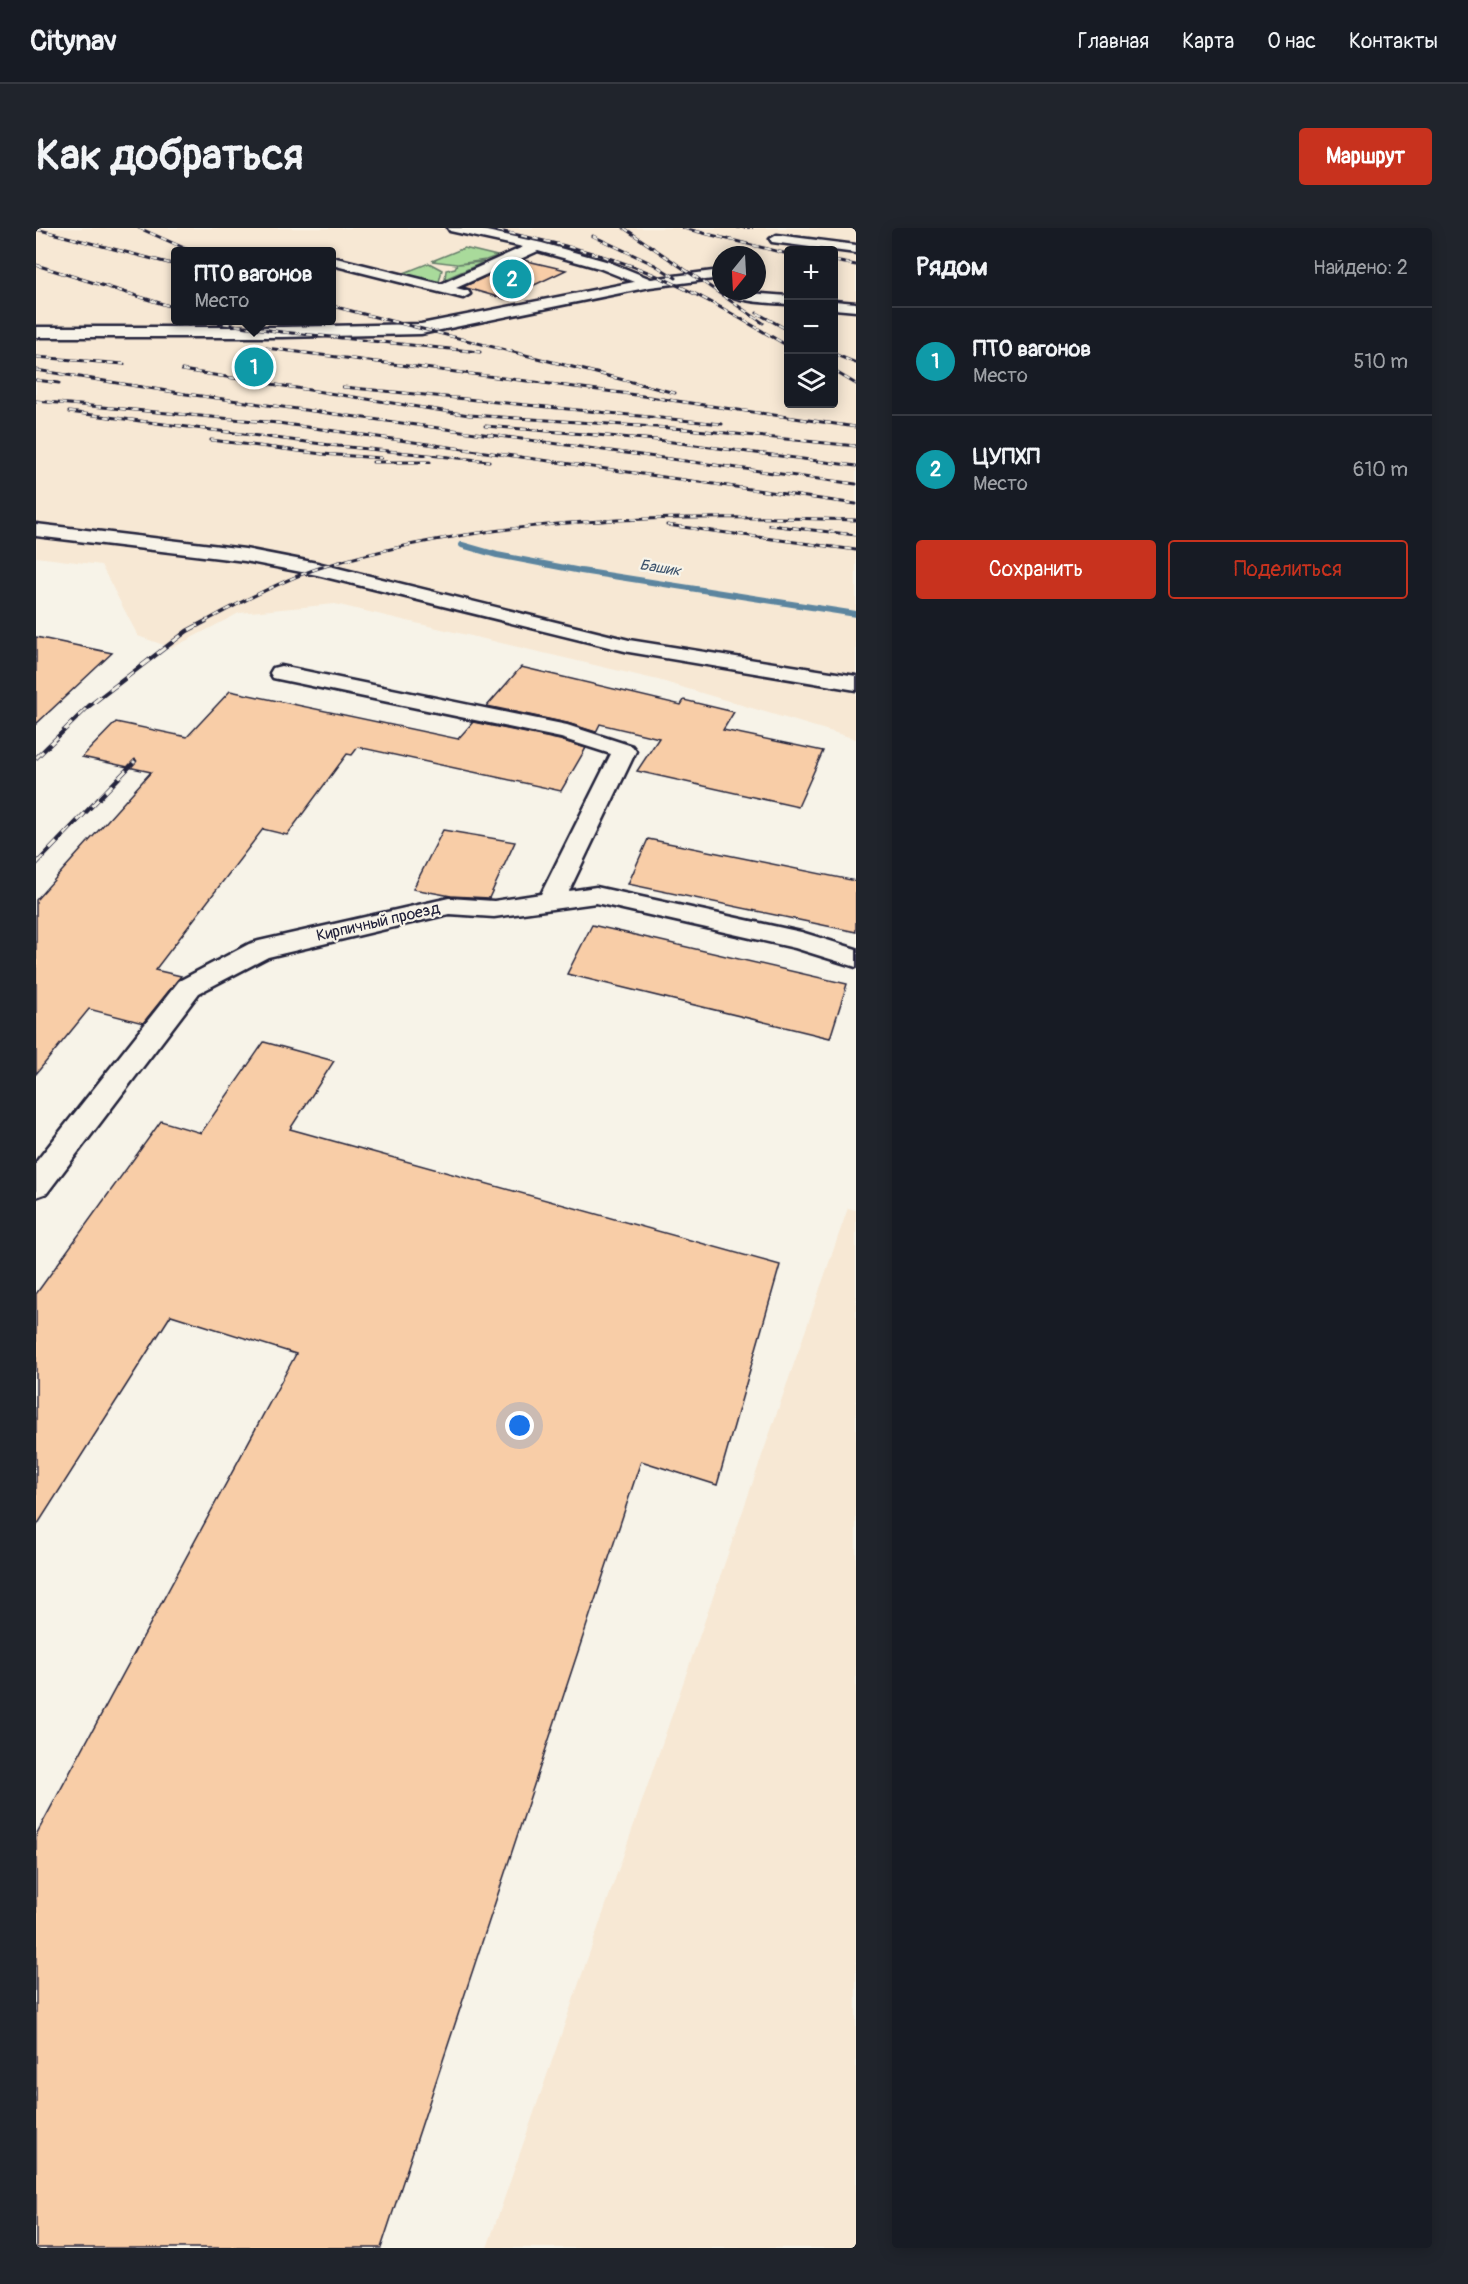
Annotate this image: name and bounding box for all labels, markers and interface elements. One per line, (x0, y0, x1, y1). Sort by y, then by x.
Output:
text: Citynav (30, 24, 117, 59)
text: Главная (1078, 28, 1149, 55)
text: Карта (1182, 28, 1234, 55)
text: О нас (1267, 28, 1316, 55)
text: Контакты (1349, 28, 1438, 55)
button: Маршрут (1299, 128, 1432, 185)
text: Как добраться (36, 130, 303, 182)
north arrow (712, 246, 766, 300)
map controls (784, 246, 838, 408)
button: + (784, 246, 838, 300)
popup (171, 247, 336, 325)
text: Рядом (916, 251, 988, 283)
text: Найдено: 2 (1313, 255, 1408, 280)
pin: 2 (492, 256, 532, 302)
text: ПТО вагонов (194, 260, 313, 288)
text: Место (194, 288, 249, 313)
button: − (784, 300, 838, 354)
text: ПТО вагонов (973, 335, 1091, 363)
pin: 1 (234, 344, 274, 390)
text: 1 (932, 349, 939, 374)
text: 510 m (1354, 349, 1408, 374)
button: layers (784, 354, 838, 408)
text: Место (973, 363, 1028, 388)
text: ЦУПХП (973, 443, 1040, 471)
text: 2 (930, 457, 941, 482)
text: 610 m (1353, 457, 1408, 482)
text: Место (973, 471, 1028, 496)
button: Сохранить (916, 540, 1156, 599)
button: Поделиться (1168, 540, 1408, 599)
water label: Башик (638, 555, 683, 581)
street label: Кирпичный проезд (314, 898, 442, 946)
your location (505, 1411, 534, 1440)

